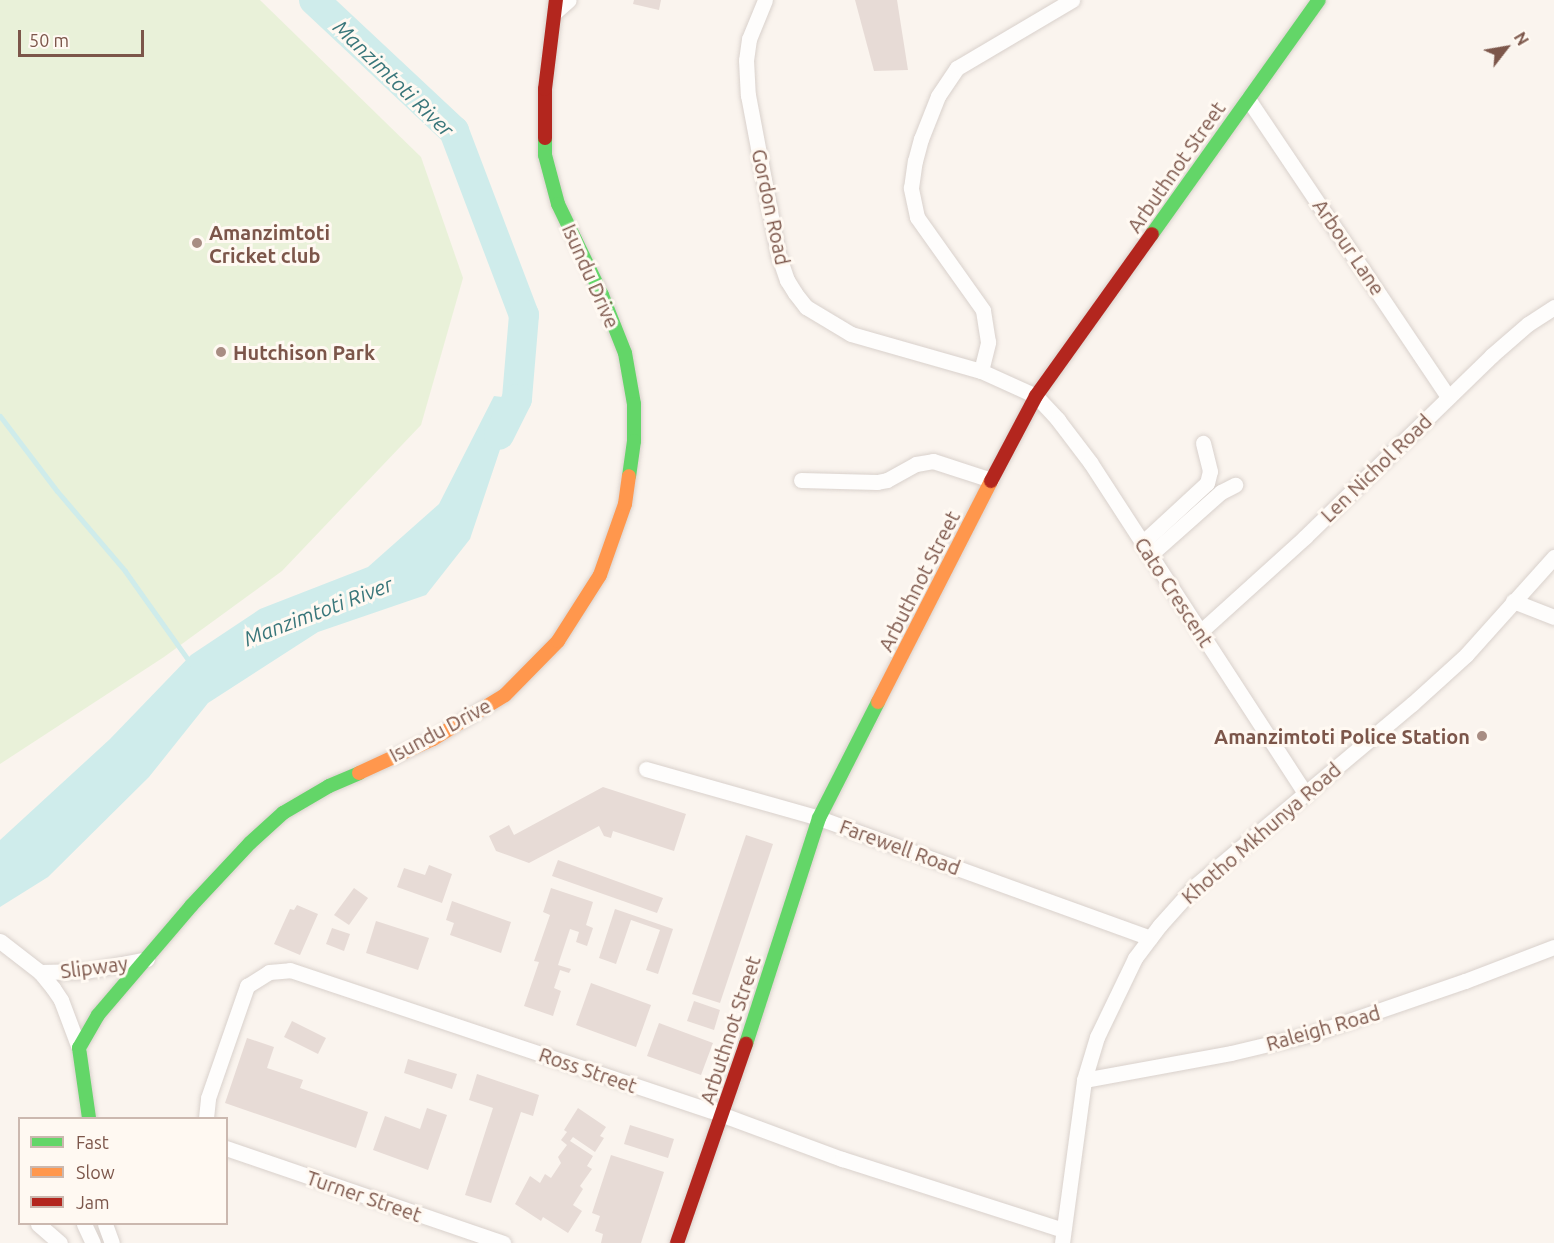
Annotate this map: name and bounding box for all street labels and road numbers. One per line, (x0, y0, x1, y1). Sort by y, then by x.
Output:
street label: Arbuthnot Street (1122, 97, 1230, 237)
street label: Gordon Road (747, 147, 795, 267)
street label: Arbour Lane (1308, 194, 1390, 300)
street label: Isundu Drive (557, 220, 625, 332)
street label: Len Nichol Road (1316, 409, 1436, 527)
street label: Arbuthnot Street (873, 507, 965, 655)
street label: Cato Crescent (1130, 533, 1218, 651)
street label: Isundu Drive (385, 693, 495, 767)
street label: Khotho Mkhunya Road (1177, 757, 1345, 909)
street label: Farewell Road (837, 814, 963, 880)
street label: Slipway (59, 951, 129, 983)
street label: Arbuthnot Street (695, 953, 765, 1107)
street label: Raleigh Road (1263, 1000, 1383, 1056)
street label: Ross Street (536, 1042, 640, 1098)
street label: Turner Street (303, 1165, 425, 1227)

